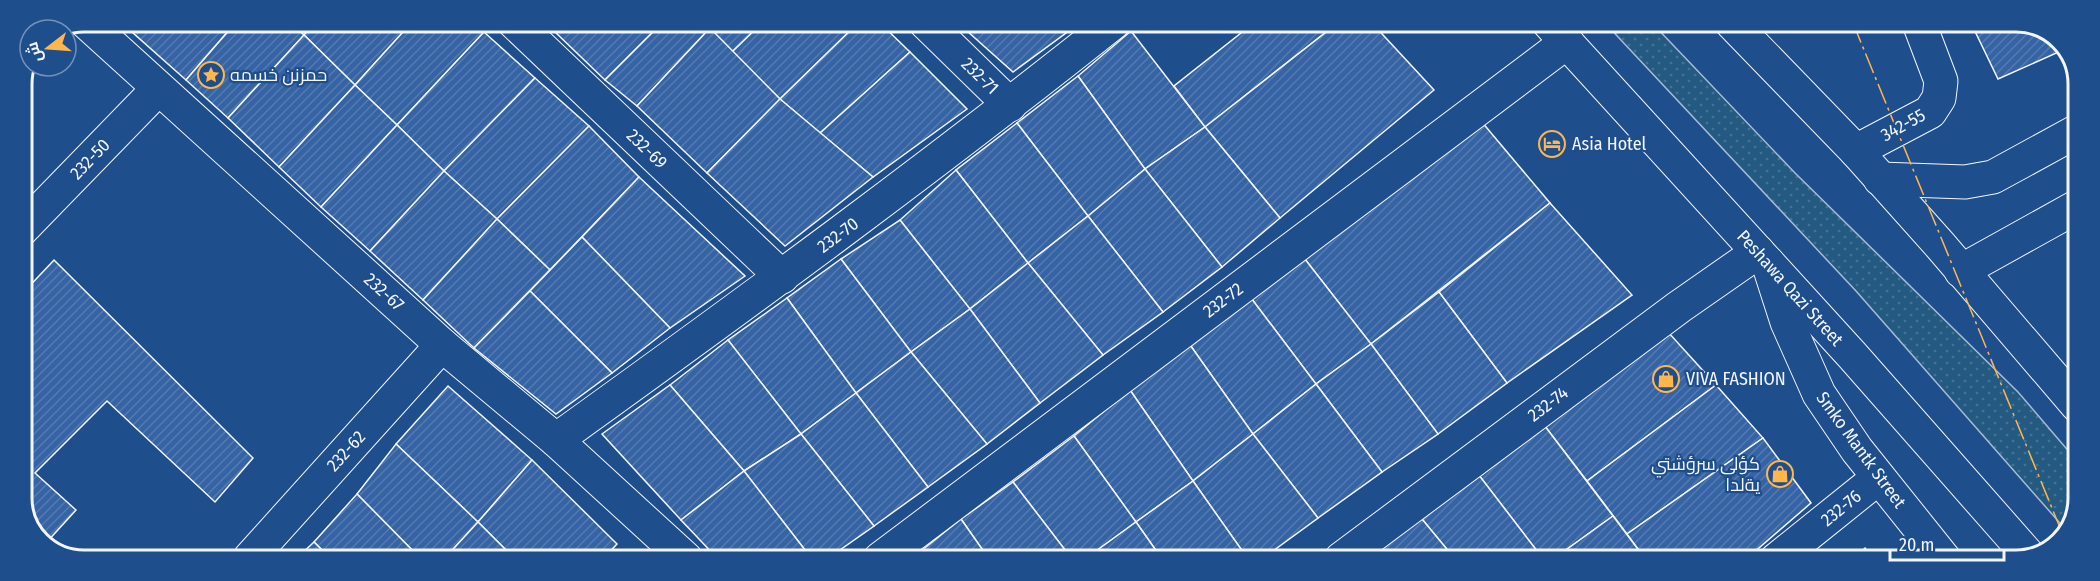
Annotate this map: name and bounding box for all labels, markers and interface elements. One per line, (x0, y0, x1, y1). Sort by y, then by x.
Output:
north arrow (18, 18, 78, 78)
text: ش (22, 40, 46, 65)
street label: 232-71 (957, 53, 1003, 99)
place icon: حمزنن خسمه (196, 60, 226, 90)
place label: حمزنن خسمه (230, 64, 327, 86)
street label: 342-55 (1877, 104, 1929, 146)
street label: 232-69 (622, 124, 672, 174)
hotel icon: Asia Hotel (1537, 129, 1567, 159)
place label: Asia Hotel (1572, 133, 1647, 155)
street label: 232-50 (65, 134, 115, 184)
street label: 232-70 (813, 212, 863, 258)
street label: Peshawa Qazi Street (1732, 226, 1848, 351)
street label: 232-67 (359, 268, 409, 316)
street label: 232-72 (1199, 278, 1247, 322)
shop icon: VIVA FASHION (1651, 364, 1681, 394)
place label: VIVA FASHION (1686, 368, 1786, 390)
street label: 232-74 (1523, 382, 1573, 426)
street label: Smko Mantk Street (1811, 387, 1911, 513)
street label: 232-62 (322, 426, 370, 476)
place label: كؤلي سرؤشتي يةلدا (1651, 453, 1760, 496)
shop icon: كؤلي سرؤشتي يةلدا (1765, 459, 1795, 489)
street label: 232-76 (1817, 485, 1866, 531)
scale bar (1890, 524, 2004, 562)
text: 20 m (1899, 534, 1934, 556)

